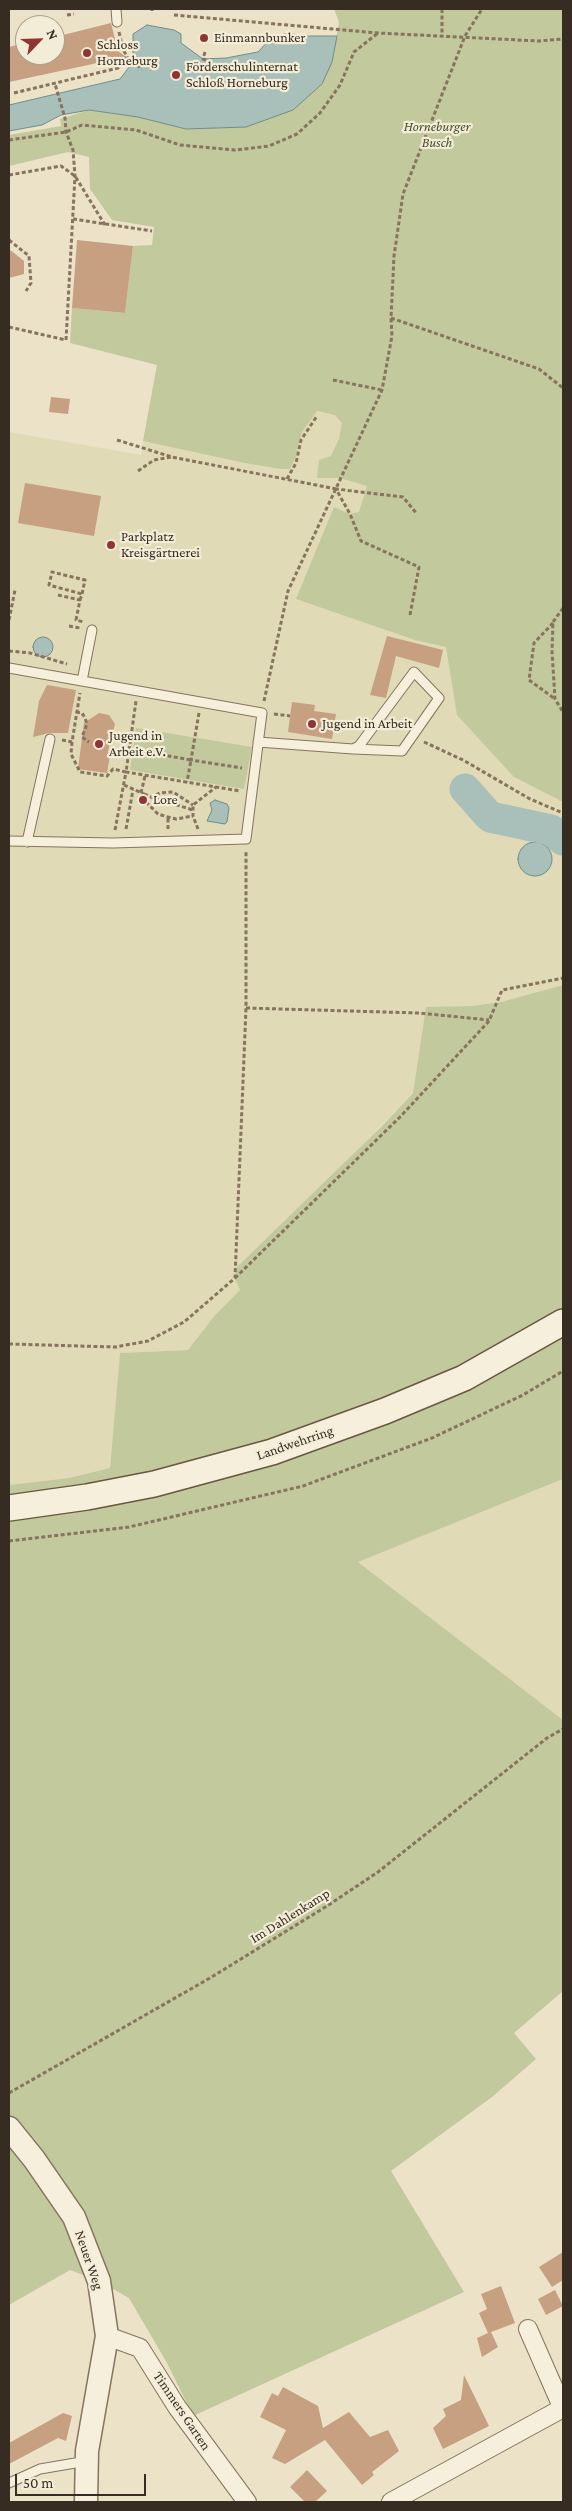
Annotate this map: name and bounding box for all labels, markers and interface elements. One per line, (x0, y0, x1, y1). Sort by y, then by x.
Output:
north arrow (15, 15, 65, 65)
text: N (44, 27, 62, 42)
place label: Einmannbunker (214, 30, 305, 46)
marker: Einmannbunker (198, 32, 210, 44)
place label: Schloss Horneburg (97, 37, 158, 70)
marker: Schloss Horneburg (81, 47, 93, 59)
place label: Förderschulinternat Schloß Horneburg (186, 59, 298, 92)
marker: Förderschulinternat Schloß Horneburg (170, 69, 182, 81)
park label: Horneburger Busch (404, 119, 470, 152)
place label: Parkplatz Kreisgärtnerei (121, 529, 200, 562)
marker: Parkplatz Kreisgärtnerei (105, 539, 117, 551)
place label: Jugend in Arbeit (322, 716, 412, 732)
marker: Jugend in Arbeit (306, 718, 318, 730)
place label: Jugend in Arbeit e.V. (109, 728, 166, 760)
marker: Jugend in Arbeit e.V. (93, 738, 105, 750)
place label: Lore (153, 792, 178, 808)
marker: Lore (137, 794, 149, 806)
street label: Landwehrring (254, 1422, 336, 1464)
street label: Im Dahlenkamp (247, 1885, 333, 1947)
street label: Neuer Weg (71, 2228, 107, 2292)
street label: Timmers Garten (149, 2368, 215, 2454)
scale bar (18, 2464, 149, 2496)
text: 50 m (23, 2475, 53, 2491)

